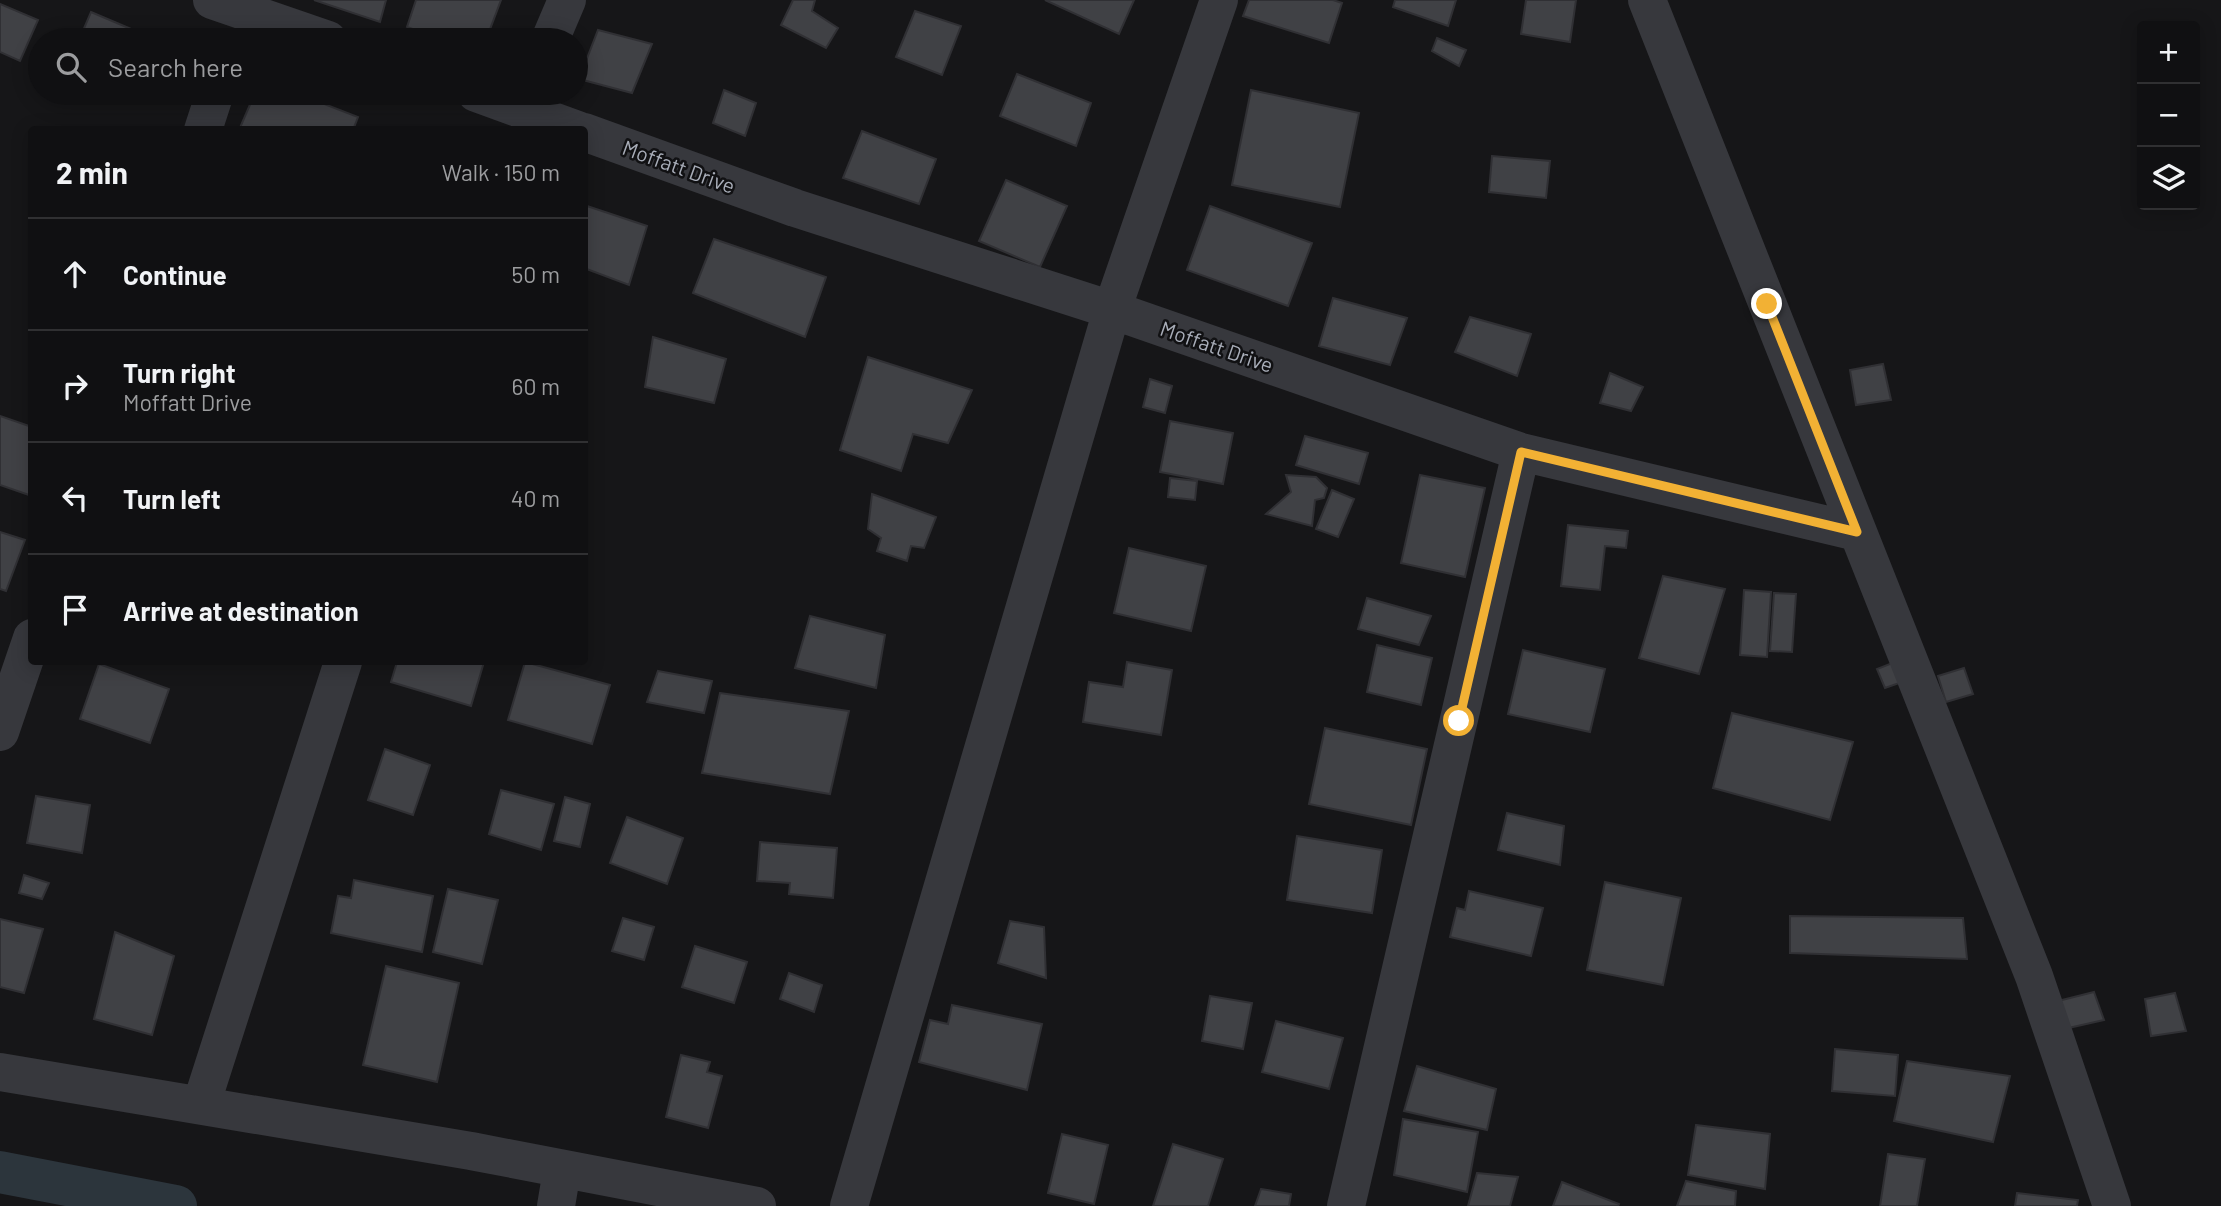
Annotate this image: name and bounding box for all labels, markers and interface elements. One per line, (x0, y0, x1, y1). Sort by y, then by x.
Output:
map controls (2137, 21, 2200, 210)
button: + (2137, 21, 2200, 84)
search box (28, 28, 588, 105)
icon: search (52, 48, 90, 86)
text: Search here (108, 51, 243, 82)
button: − (2137, 84, 2200, 147)
street label: Moffatt Drive (619, 134, 739, 198)
button: layers (2137, 147, 2200, 210)
text: 2 min (56, 154, 128, 190)
text: Walk · 150 m (442, 158, 560, 186)
icon: ahead (56, 255, 94, 293)
text: Continue (123, 259, 227, 290)
text: 50 m (512, 260, 560, 288)
route end (1751, 288, 1782, 319)
street label: Moffatt Drive (1157, 315, 1277, 377)
text: Turn right (123, 357, 236, 388)
icon: right (56, 367, 94, 405)
text: 60 m (512, 372, 560, 400)
text: Moffatt Drive (123, 388, 252, 416)
icon: left (56, 479, 94, 517)
text: Turn left (123, 483, 221, 514)
text: 40 m (511, 484, 560, 512)
icon: arrive (56, 591, 94, 629)
text: Arrive at destination (123, 595, 359, 626)
route start (1443, 705, 1474, 736)

